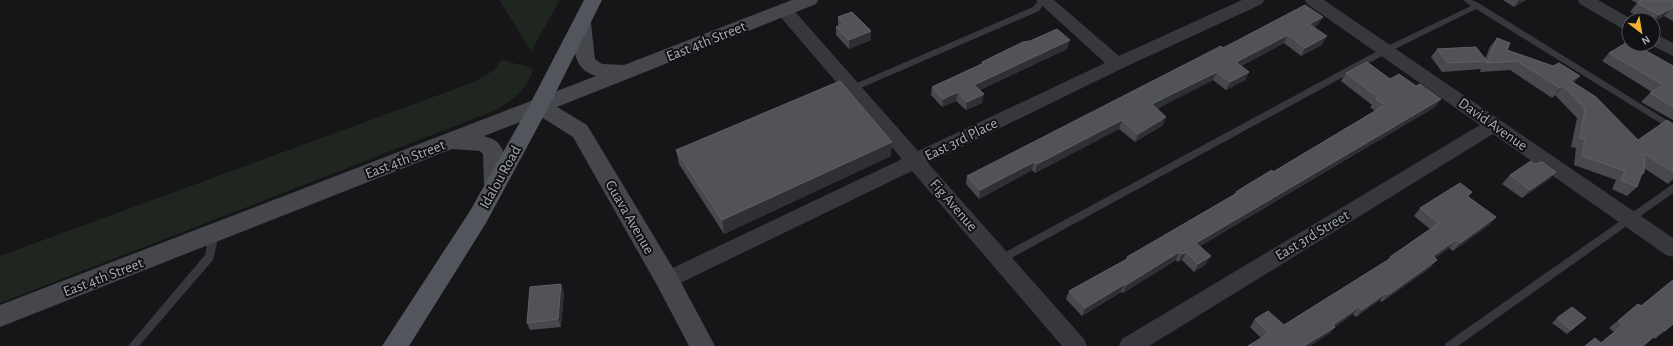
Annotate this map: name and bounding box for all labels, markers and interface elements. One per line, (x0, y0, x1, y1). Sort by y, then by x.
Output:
north arrow (1621, 12, 1661, 52)
street label: East 4th Street (664, 19, 748, 64)
text: N (1640, 33, 1652, 47)
street label: David Avenue (1455, 95, 1530, 154)
street label: East 3rd Place (922, 115, 1000, 164)
street label: East 4th Street (363, 137, 447, 182)
street label: Idalou Road (477, 143, 524, 211)
street label: Fig Avenue (927, 176, 980, 234)
street label: Guava Avenue (602, 178, 657, 257)
street label: East 3rd Street (1273, 207, 1352, 263)
street label: East 4th Street (61, 255, 145, 300)

